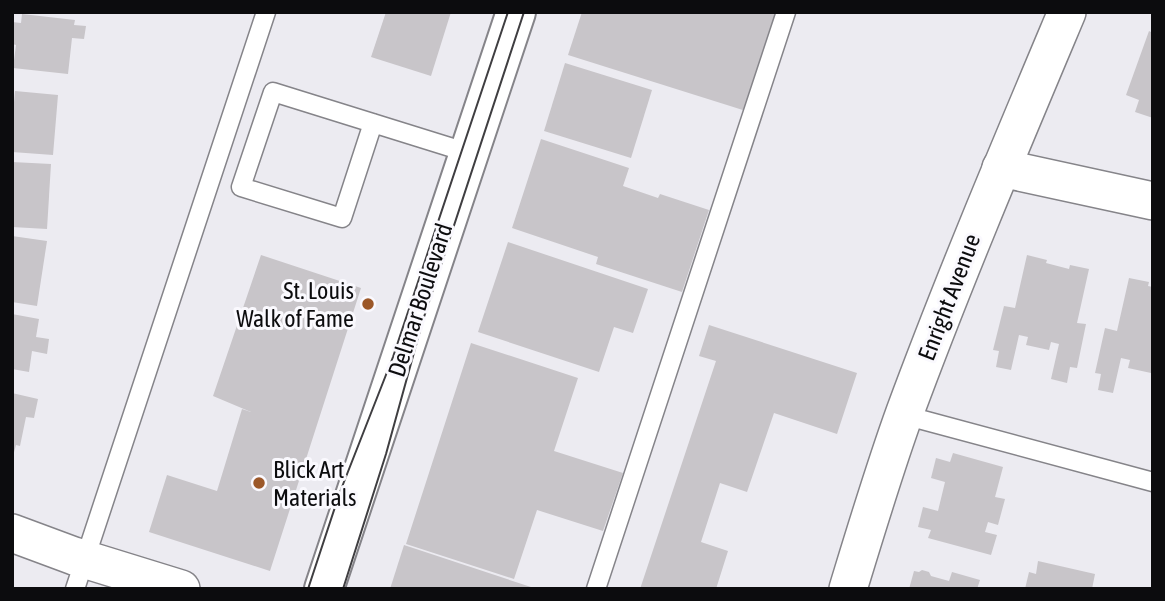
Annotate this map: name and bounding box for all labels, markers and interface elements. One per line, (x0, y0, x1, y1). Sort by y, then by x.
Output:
street label: Delmar Boulevard (382, 220, 458, 380)
street label: Enright Avenue (913, 230, 985, 364)
place label: St. Louis Walk of Fame (236, 277, 354, 332)
marker: St. Louis Walk of Fame (360, 296, 376, 312)
place label: Blick Art Materials (273, 456, 356, 511)
marker: Blick Art Materials (251, 475, 267, 491)

